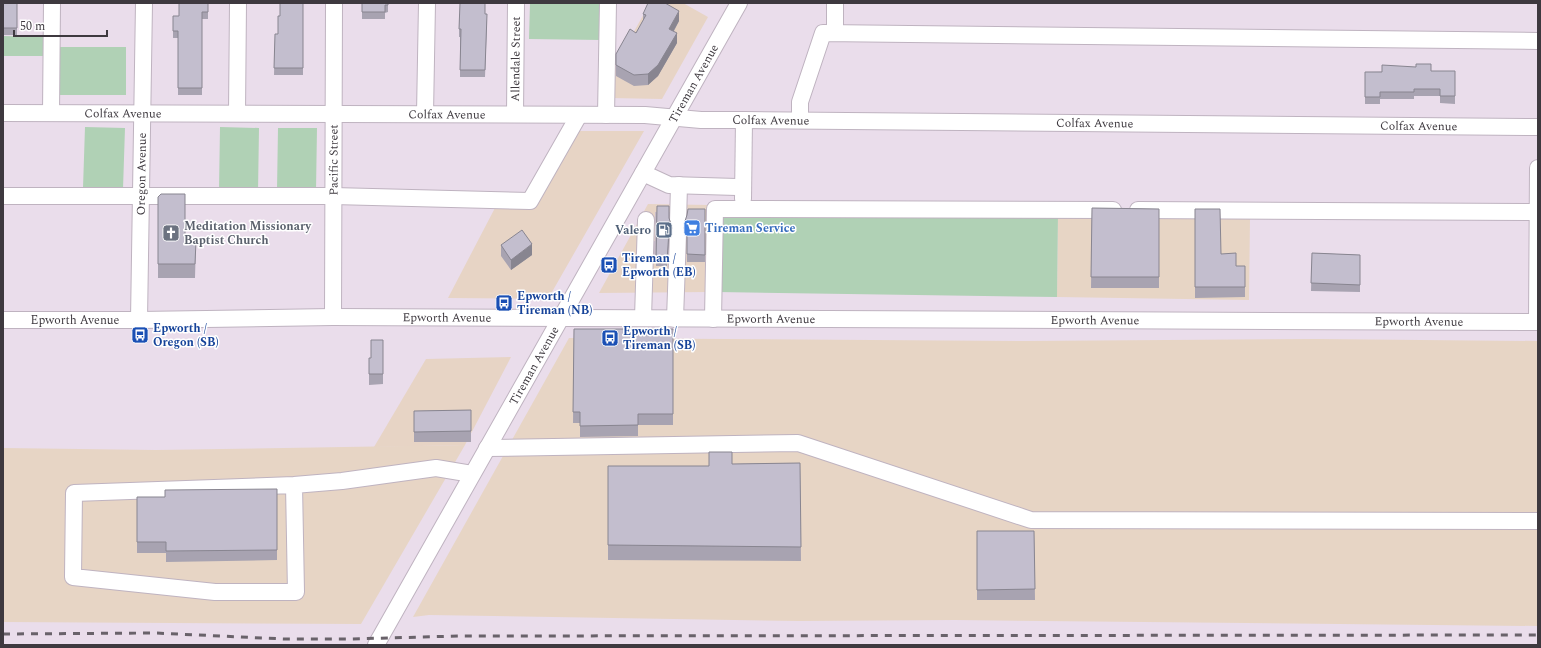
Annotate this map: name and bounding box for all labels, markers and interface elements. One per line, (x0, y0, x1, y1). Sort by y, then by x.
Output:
scale bar (14, 12, 107, 38)
street label: Allendale Street (506, 16, 525, 102)
text: 50 m (20, 17, 45, 36)
street label: Tireman Avenue (663, 40, 724, 127)
street label: Colfax Avenue (84, 104, 162, 123)
street label: Colfax Avenue (408, 105, 486, 124)
street label: Colfax Avenue (732, 110, 810, 130)
street label: Colfax Avenue (1056, 113, 1134, 133)
street label: Colfax Avenue (1380, 116, 1458, 136)
street label: Pacific Street (324, 124, 343, 196)
street label: Oregon Avenue (131, 132, 151, 216)
place label: Meditation Missionary Baptist Church (184, 217, 312, 250)
supermarket icon: Tireman Service (682, 218, 702, 238)
place label: Tireman Service (705, 219, 795, 238)
fuel station icon: Valero (654, 220, 674, 240)
place label: Valero (615, 221, 651, 240)
church icon: Meditation Missionary Baptist Church (161, 223, 181, 243)
place label: Tireman / Epworth (EB) (622, 249, 696, 282)
bus stop icon: Tireman / Epworth (EB) (599, 255, 619, 275)
place label: Epworth / Tireman (NB) (517, 287, 592, 320)
bus stop icon: Epworth / Tireman (NB) (494, 293, 514, 313)
street label: Epworth Avenue (403, 308, 492, 327)
street label: Epworth Avenue (727, 309, 816, 329)
street label: Epworth Avenue (1051, 310, 1140, 330)
street label: Epworth Avenue (31, 311, 120, 330)
street label: Epworth Avenue (1375, 312, 1464, 331)
place label: Epworth / Oregon (SB) (153, 319, 219, 352)
street label: Tireman Avenue (504, 322, 564, 409)
place label: Epworth / Tireman (SB) (623, 322, 695, 355)
bus stop icon: Epworth / Oregon (SB) (130, 325, 150, 345)
bus stop icon: Epworth / Tireman (SB) (600, 328, 620, 348)

